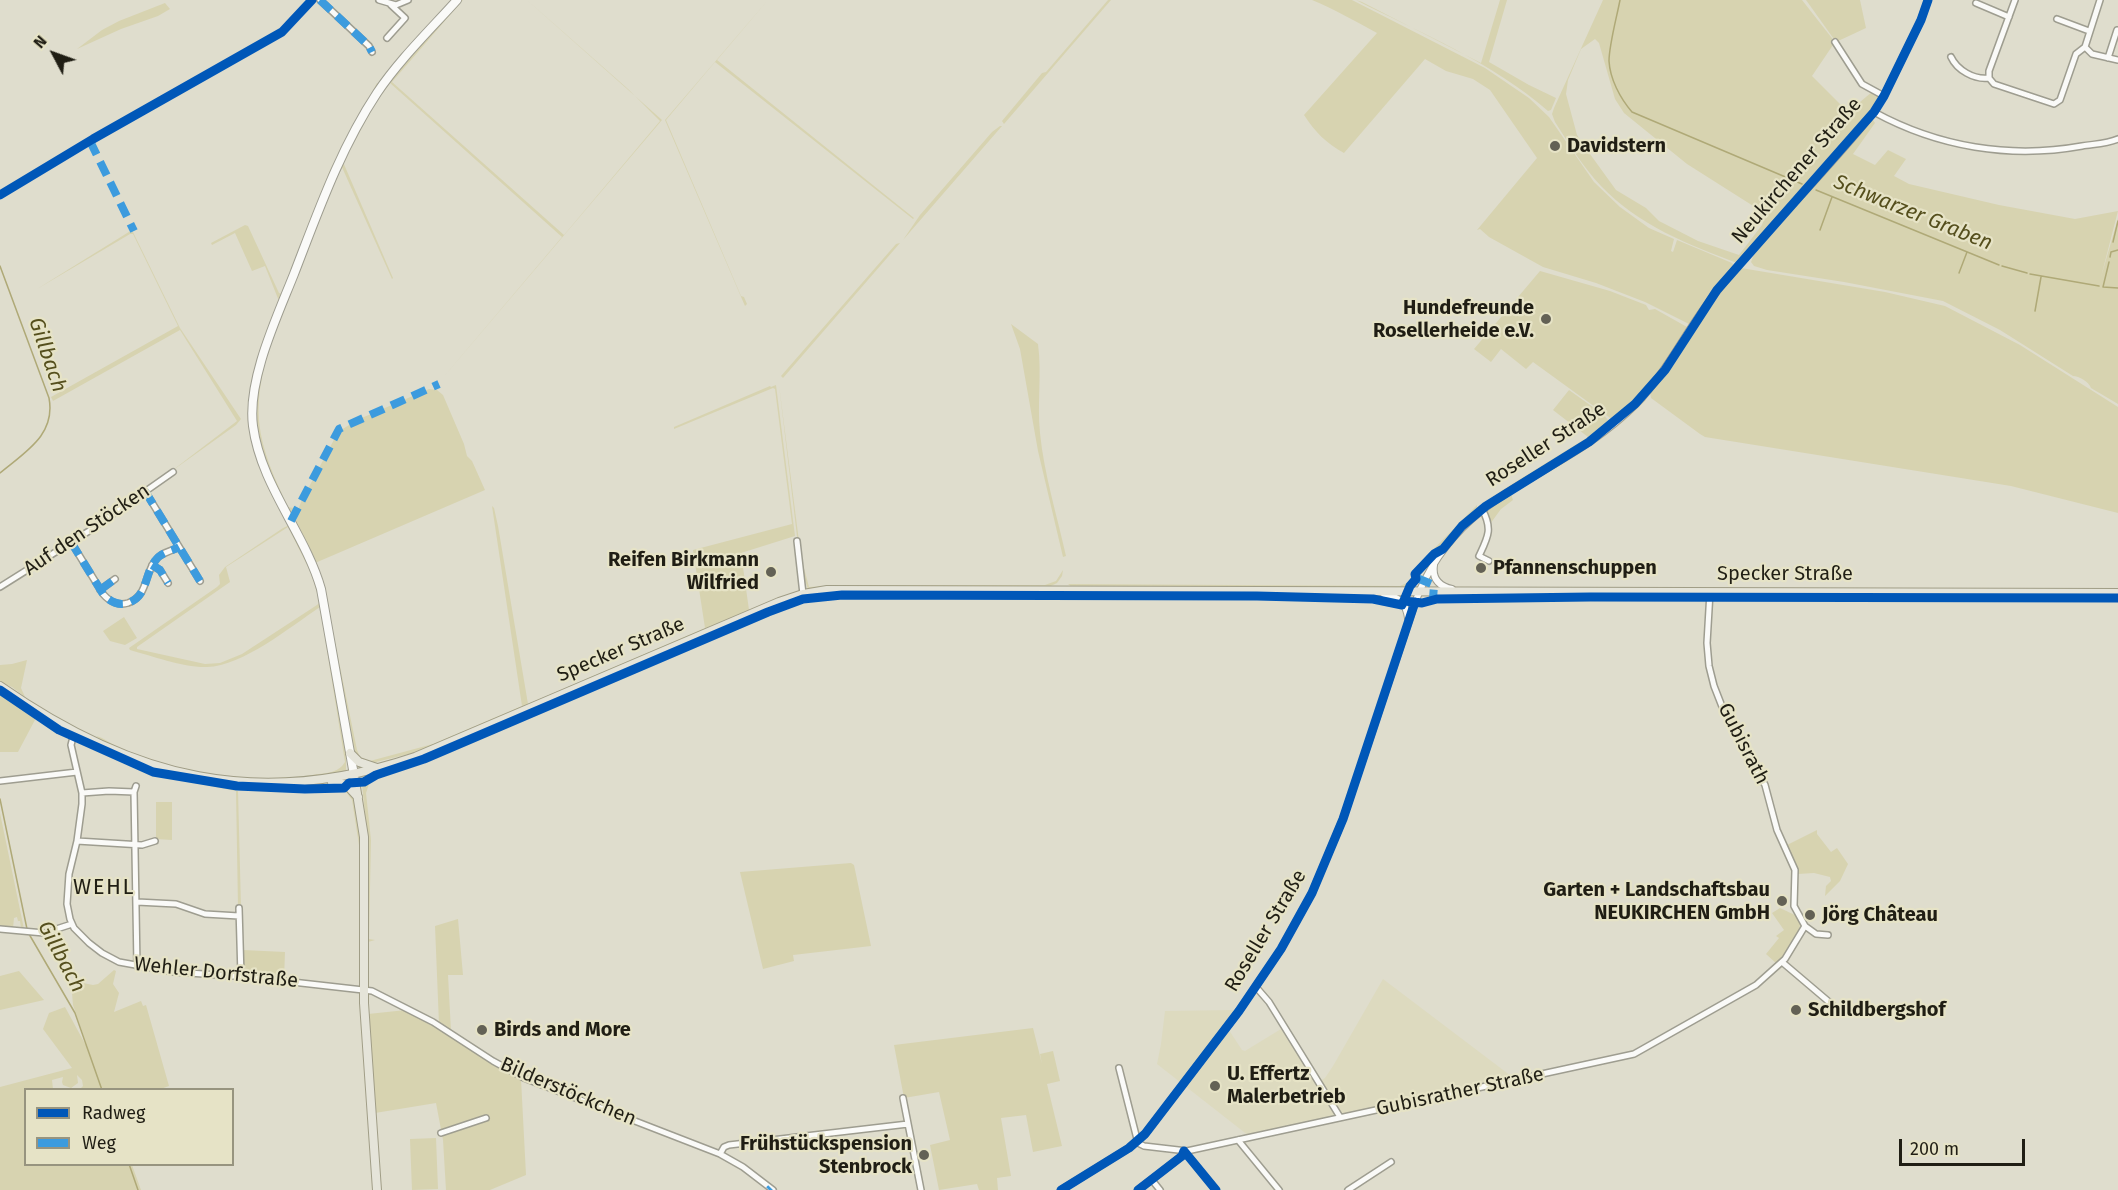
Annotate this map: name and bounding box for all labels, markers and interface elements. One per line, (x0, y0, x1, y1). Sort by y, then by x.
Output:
north arrow (24, 24, 84, 84)
text: N (29, 32, 51, 52)
street label: Neukirchener Straße (1727, 93, 1867, 249)
place label: Davidstern (1567, 134, 1666, 158)
marker: Davidstern (1548, 139, 1562, 153)
water label: Schwarzer Graben (1830, 170, 1996, 256)
place label: Hundefreunde Rosellerheide e.V. (1373, 296, 1534, 343)
marker: Hundefreunde Rosellerheide e.V. (1539, 312, 1553, 326)
water label: Gillbach (23, 314, 71, 396)
street label: Roseller Straße (1482, 397, 1610, 493)
street label: Auf den Stöcken (19, 479, 155, 581)
place label: Reifen Birkmann Wilfried (608, 548, 759, 595)
place label: Pfannenschuppen (1493, 556, 1657, 580)
marker: Pfannenschuppen (1474, 561, 1488, 575)
street label: Specker Straße (1717, 562, 1853, 586)
marker: Reifen Birkmann Wilfried (764, 565, 778, 579)
street label: Specker Straße (554, 612, 688, 688)
street label: Gubisrath (1712, 699, 1774, 789)
street label: Roseller Straße (1220, 866, 1312, 996)
district label: WEHL (73, 875, 135, 901)
place label: Garten + Landschaftsbau NEUKIRCHEN GmbH (1543, 878, 1770, 925)
marker: Garten + Landschaftsbau NEUKIRCHEN GmbH (1775, 894, 1789, 908)
place label: Jörg Château (1822, 903, 1938, 927)
marker: Jörg Château (1803, 908, 1817, 922)
water label: Gillbach (32, 917, 90, 997)
street label: Wehler Dorfstraße (133, 952, 299, 994)
place label: Schildbergshof (1808, 998, 1946, 1022)
marker: Schildbergshof (1789, 1003, 1803, 1017)
place label: Birds and More (494, 1018, 631, 1042)
marker: Birds and More (475, 1023, 489, 1037)
street label: Bilderstöckchen (496, 1053, 640, 1131)
place label: U. Effertz Malerbetrieb (1227, 1062, 1346, 1109)
street label: Gubisrather Straße (1374, 1063, 1546, 1121)
marker: U. Effertz Malerbetrieb (1208, 1079, 1222, 1093)
legend (24, 1088, 234, 1166)
text: Radweg (82, 1102, 145, 1124)
scale bar (1902, 1127, 2028, 1165)
text: Weg (82, 1132, 116, 1154)
place label: Frühstückspension Stenbrock (740, 1132, 912, 1179)
text: 200 m (1910, 1138, 1959, 1160)
marker: Frühstückspension Stenbrock (917, 1148, 931, 1162)

